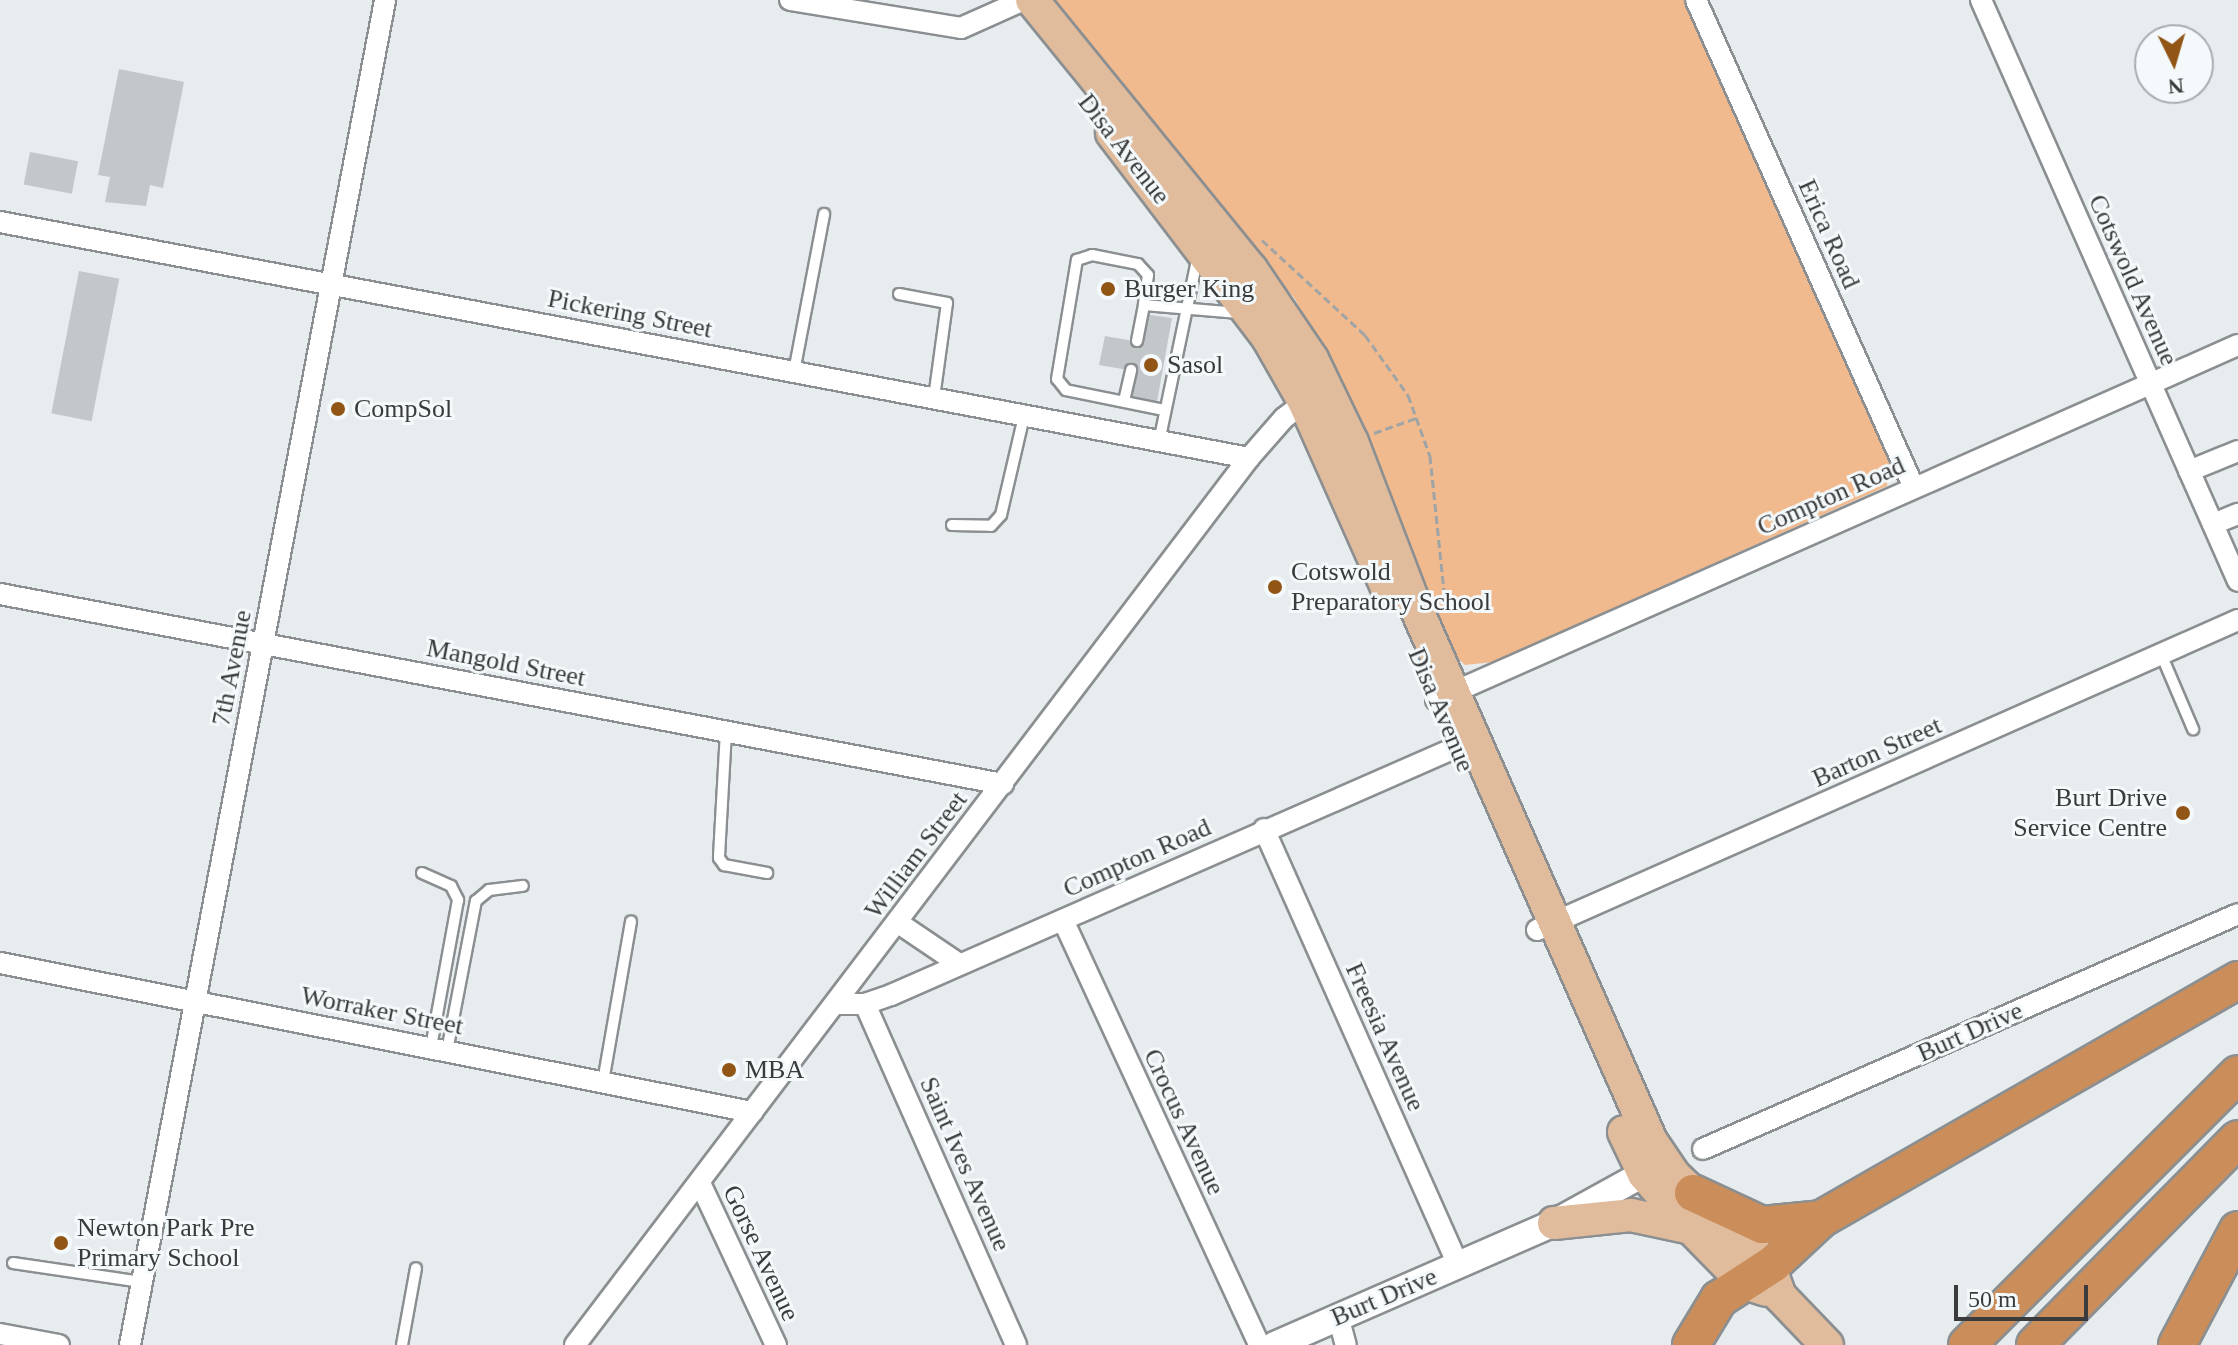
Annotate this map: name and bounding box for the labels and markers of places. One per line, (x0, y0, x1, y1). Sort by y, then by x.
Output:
place label: Burger King (1124, 273, 1254, 305)
marker: Burger King (1099, 280, 1117, 298)
place label: Sasol (1167, 349, 1223, 381)
marker: Sasol (1142, 356, 1160, 374)
place label: CompSol (354, 393, 452, 425)
marker: CompSol (329, 400, 347, 418)
place label: Cotswold Preparatory School (1291, 556, 1491, 618)
marker: Cotswold Preparatory School (1266, 578, 1284, 596)
place label: Burt Drive Service Centre (2013, 782, 2167, 844)
marker: Burt Drive Service Centre (2174, 804, 2192, 822)
place label: MBA (745, 1054, 804, 1086)
marker: MBA (720, 1061, 738, 1079)
place label: Newton Park Pre Primary School (77, 1212, 255, 1274)
marker: Newton Park Pre Primary School (52, 1234, 70, 1252)

